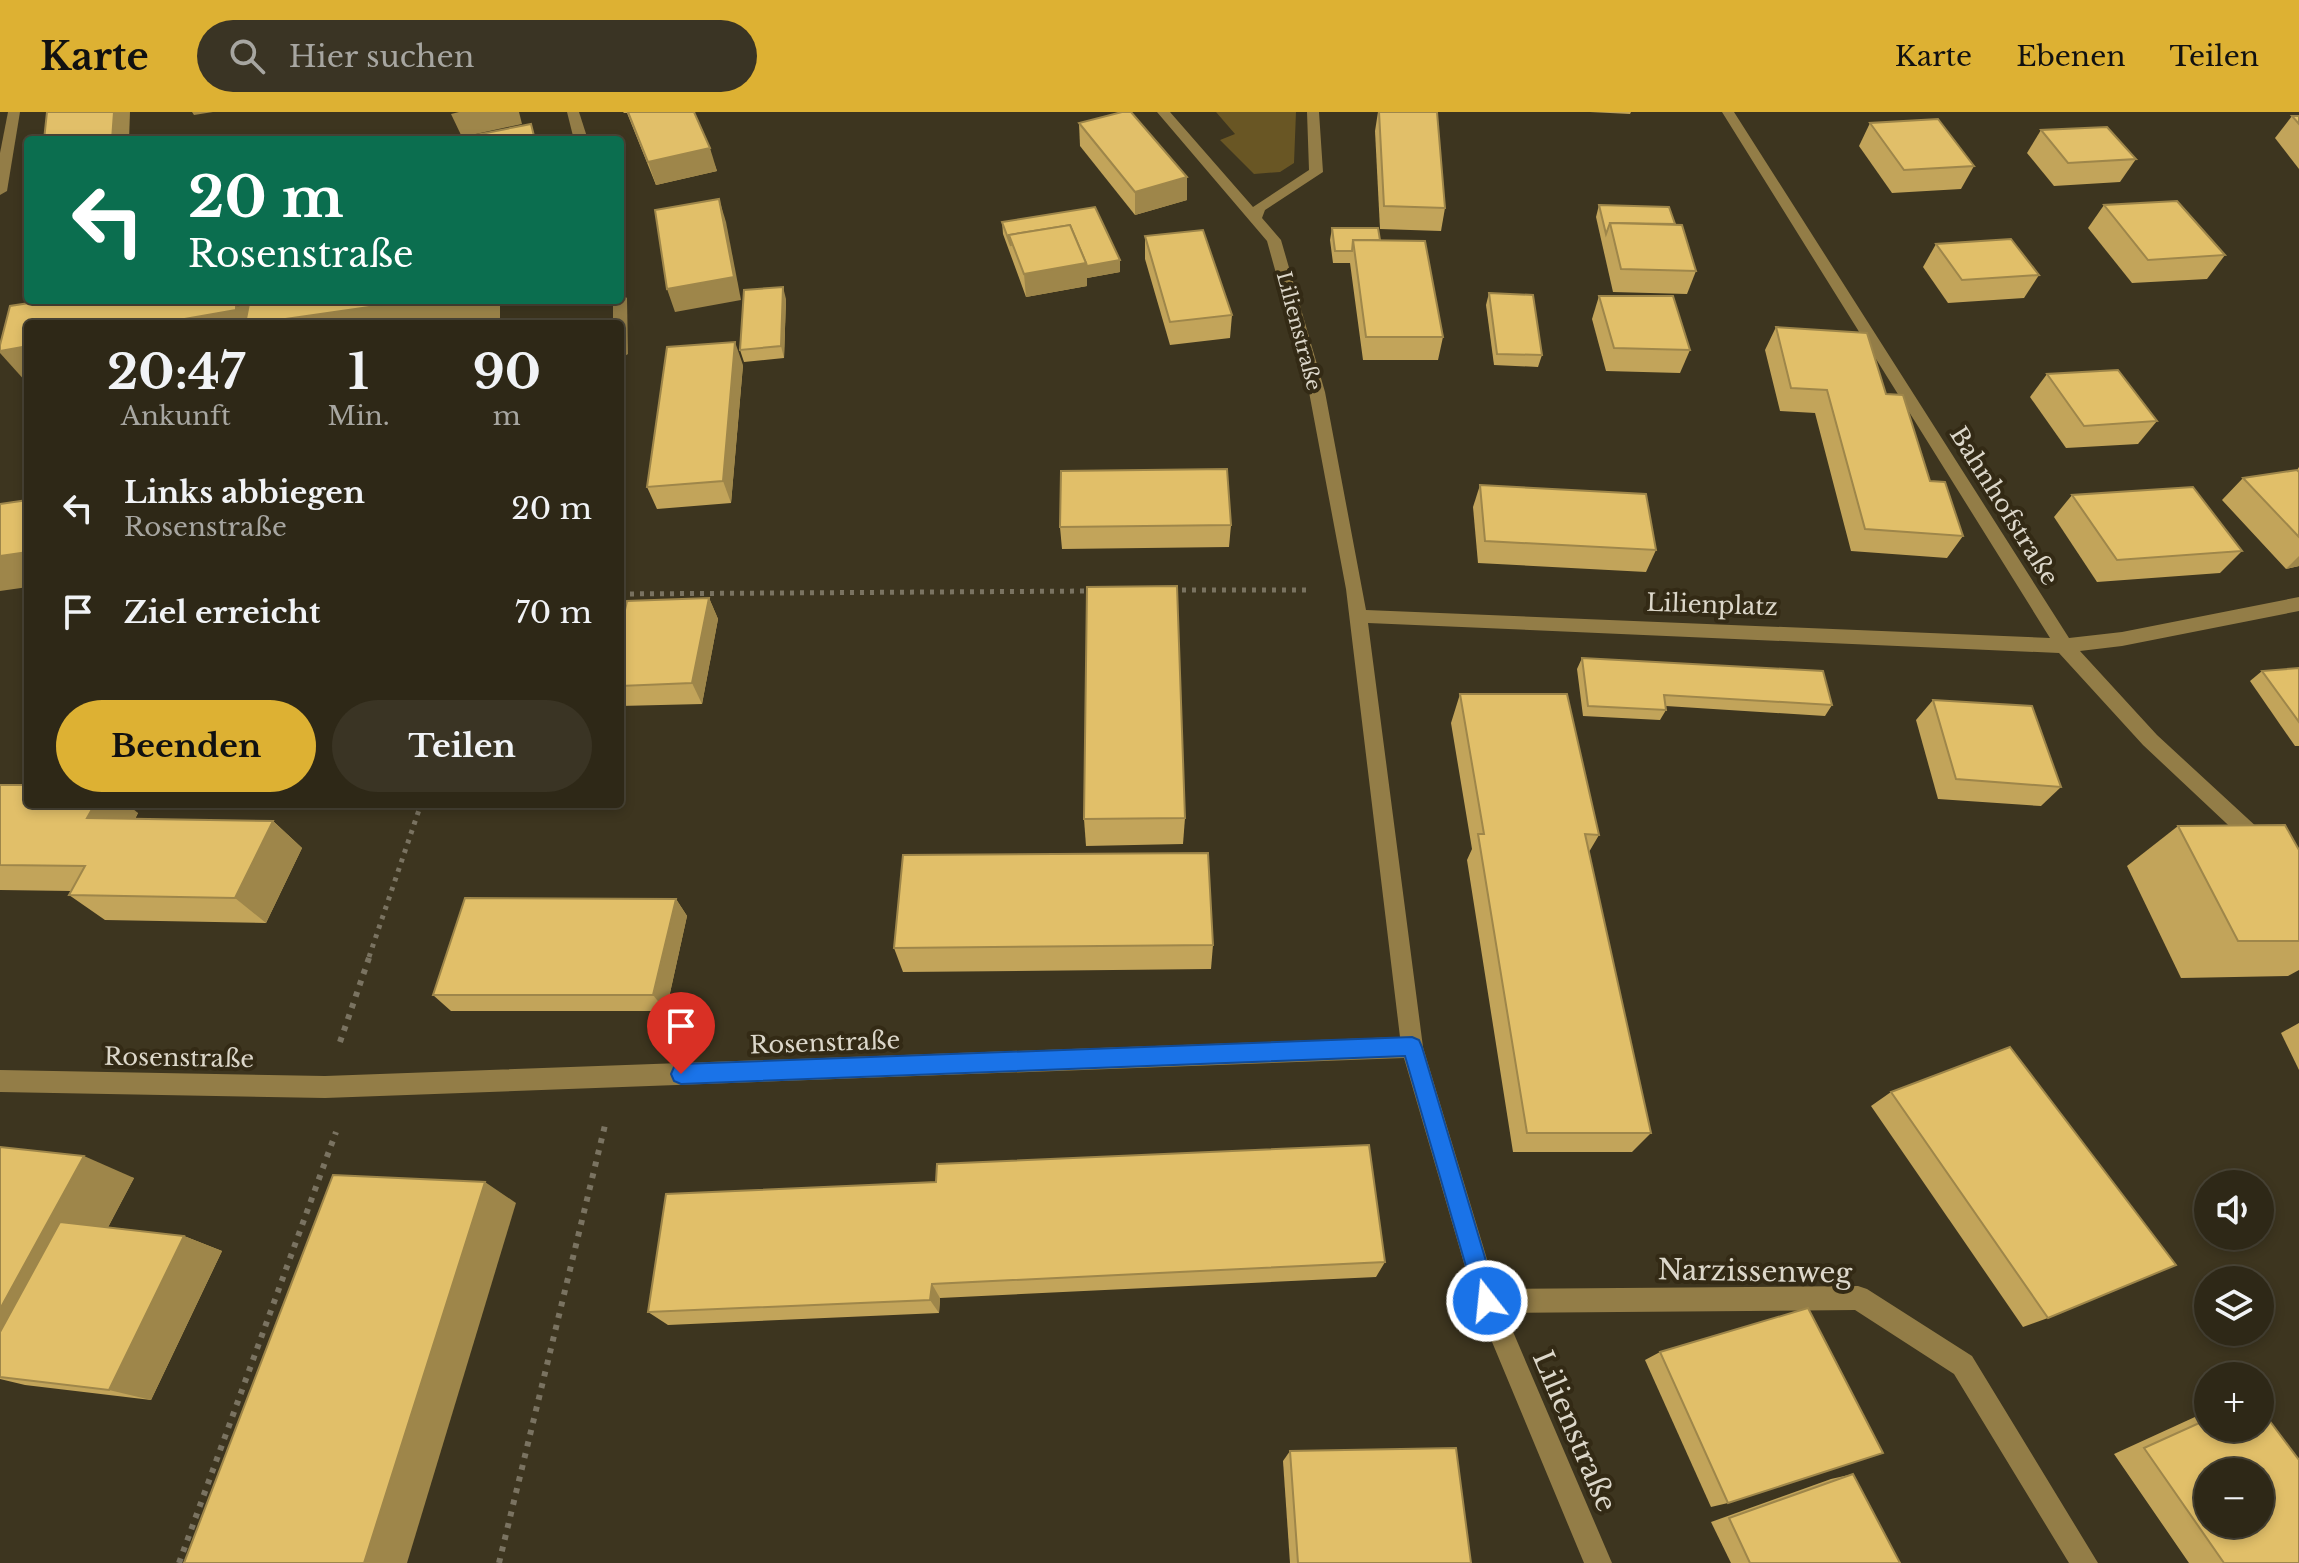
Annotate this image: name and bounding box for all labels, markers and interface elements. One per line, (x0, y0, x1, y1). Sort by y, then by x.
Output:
search box (197, 20, 757, 92)
text: Karte (40, 33, 149, 80)
icon: search (225, 34, 269, 78)
text: Hier suchen (289, 38, 474, 75)
text: Karte (1895, 39, 1972, 74)
text: Ebenen (2016, 39, 2125, 74)
text: Teilen (2169, 39, 2259, 74)
text: 20 m (188, 163, 344, 232)
icon: left (56, 168, 160, 272)
text: Rosenstraße (188, 232, 414, 277)
street label: Lilienstraße (1272, 269, 1326, 393)
text: 20:47 (107, 342, 245, 402)
text: 1 (348, 342, 369, 402)
text: 90 (473, 342, 541, 402)
text: Ankunft (121, 400, 231, 432)
text: Min. (328, 400, 390, 432)
text: m (493, 400, 521, 432)
street label: Bahnhofstraße (1944, 421, 2065, 590)
text: Links abbiegen (124, 474, 365, 511)
icon: left (56, 486, 100, 530)
text: 20 m (511, 490, 592, 527)
text: Rosenstraße (124, 511, 287, 543)
street label: Lilienplatz (1646, 588, 1778, 621)
icon: arrive (56, 590, 100, 634)
text: Ziel erreicht (124, 594, 320, 631)
text: 70 m (515, 594, 592, 631)
button: Beenden (56, 700, 316, 792)
button: Teilen (332, 700, 592, 792)
pin (647, 992, 715, 1074)
icon: arrive (659, 1004, 703, 1048)
street label: Rosenstraße (749, 1025, 901, 1060)
street label: Rosenstraße (104, 1042, 254, 1073)
map controls (2194, 1170, 2274, 1538)
button: sound (2194, 1170, 2274, 1250)
street label: Narzissenweg (1657, 1252, 1854, 1291)
position arrow (1445, 1259, 1529, 1343)
button: layers (2194, 1266, 2274, 1346)
street label: Lilienstraße (1525, 1346, 1624, 1517)
button: + (2194, 1362, 2274, 1442)
button: − (2194, 1458, 2274, 1538)

